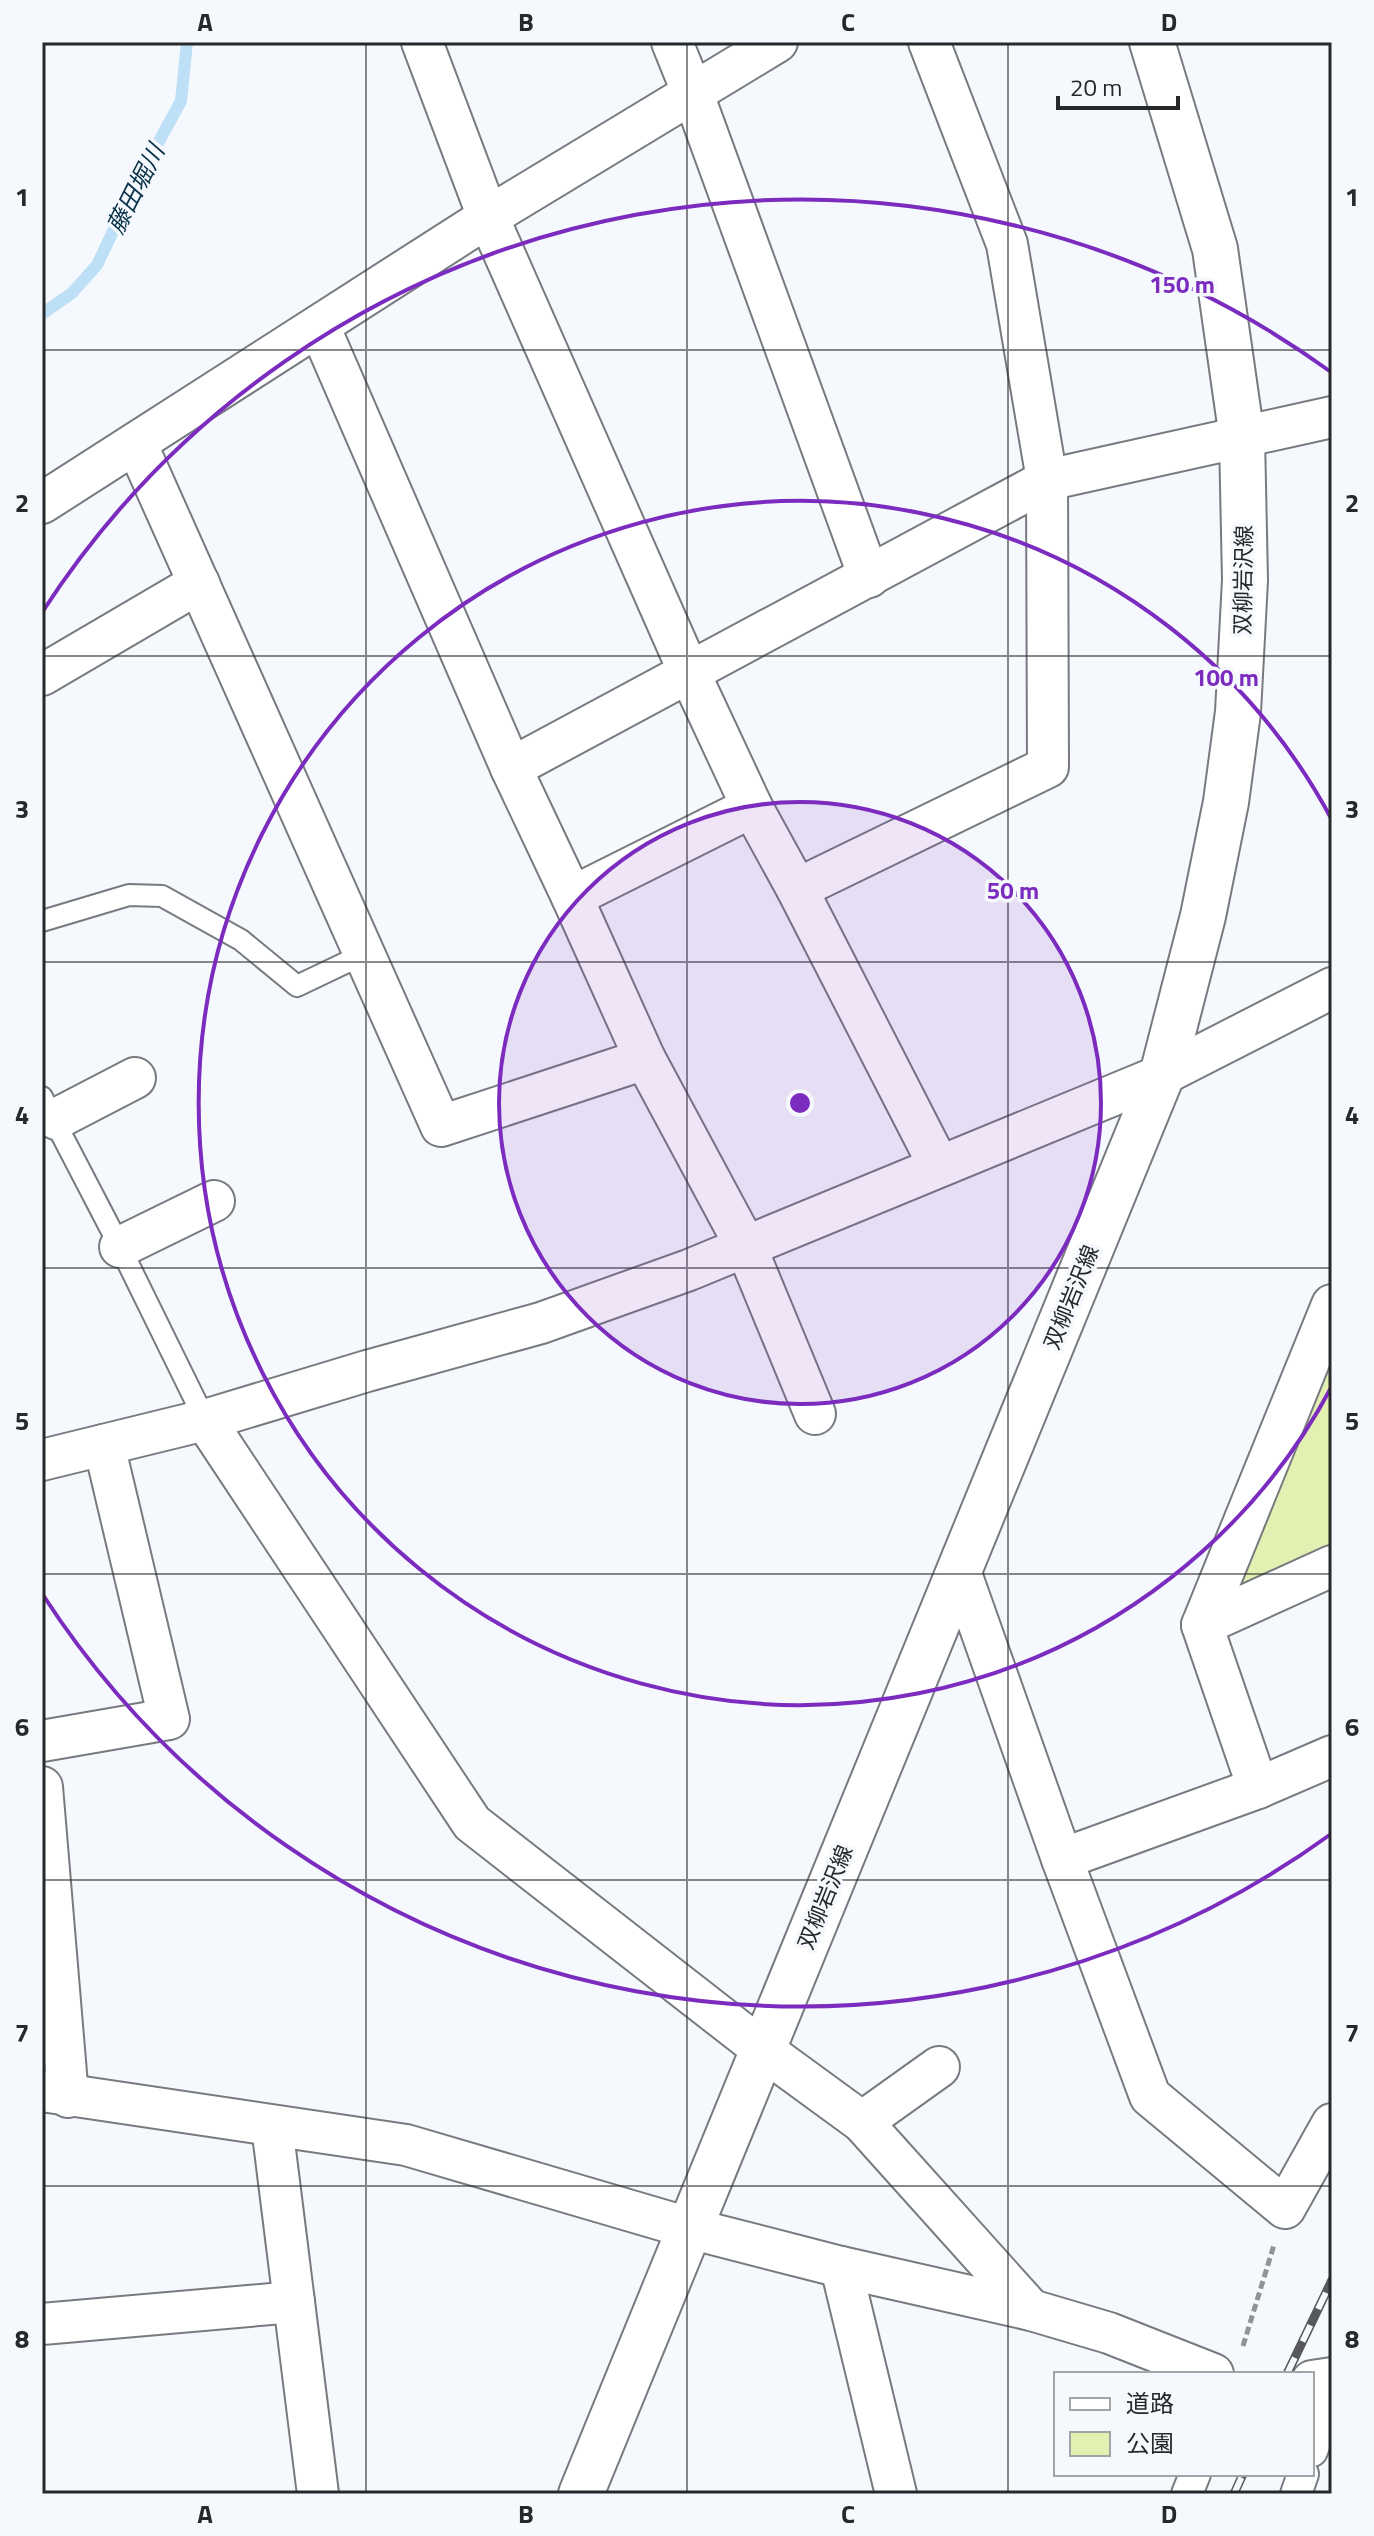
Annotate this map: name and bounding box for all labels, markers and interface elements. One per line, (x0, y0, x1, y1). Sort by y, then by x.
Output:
text: A (197, 2, 213, 41)
text: B (518, 2, 534, 41)
text: C (841, 2, 855, 41)
text: D (1161, 2, 1177, 41)
scale bar (1058, 60, 1178, 110)
text: 20 m (1070, 69, 1122, 105)
water label: 藤田堀川 (97, 135, 174, 239)
text: 1 (15, 177, 29, 216)
text: 1 (1345, 177, 1359, 216)
text: 150 m (1149, 266, 1215, 302)
text: 2 (15, 483, 29, 522)
text: 2 (1345, 483, 1359, 522)
street label: 双柳岩沢線 (1225, 525, 1261, 635)
text: 100 m (1193, 659, 1259, 695)
text: 3 (15, 789, 29, 828)
text: 3 (1345, 789, 1359, 828)
text: 50 m (987, 872, 1039, 908)
centre of rings (786, 1089, 814, 1117)
text: 4 (15, 1095, 29, 1134)
text: 4 (1345, 1095, 1359, 1134)
street label: 双柳岩沢線 (1035, 1240, 1107, 1354)
text: 5 (15, 1401, 29, 1440)
text: 5 (1345, 1401, 1359, 1440)
text: 6 (15, 1707, 29, 1746)
text: 6 (1345, 1707, 1359, 1746)
street label: 双柳岩沢線 (789, 1840, 861, 1954)
text: 7 (15, 2013, 29, 2052)
text: 7 (1345, 2013, 1359, 2052)
text: 8 (15, 2319, 29, 2358)
text: 8 (1345, 2319, 1359, 2358)
legend (1054, 2372, 1314, 2476)
text: 道路 (1126, 2385, 1174, 2421)
text: 公園 (1126, 2425, 1174, 2461)
text: A (197, 2494, 213, 2533)
text: B (518, 2494, 534, 2533)
text: C (841, 2494, 855, 2533)
text: D (1161, 2494, 1177, 2533)

